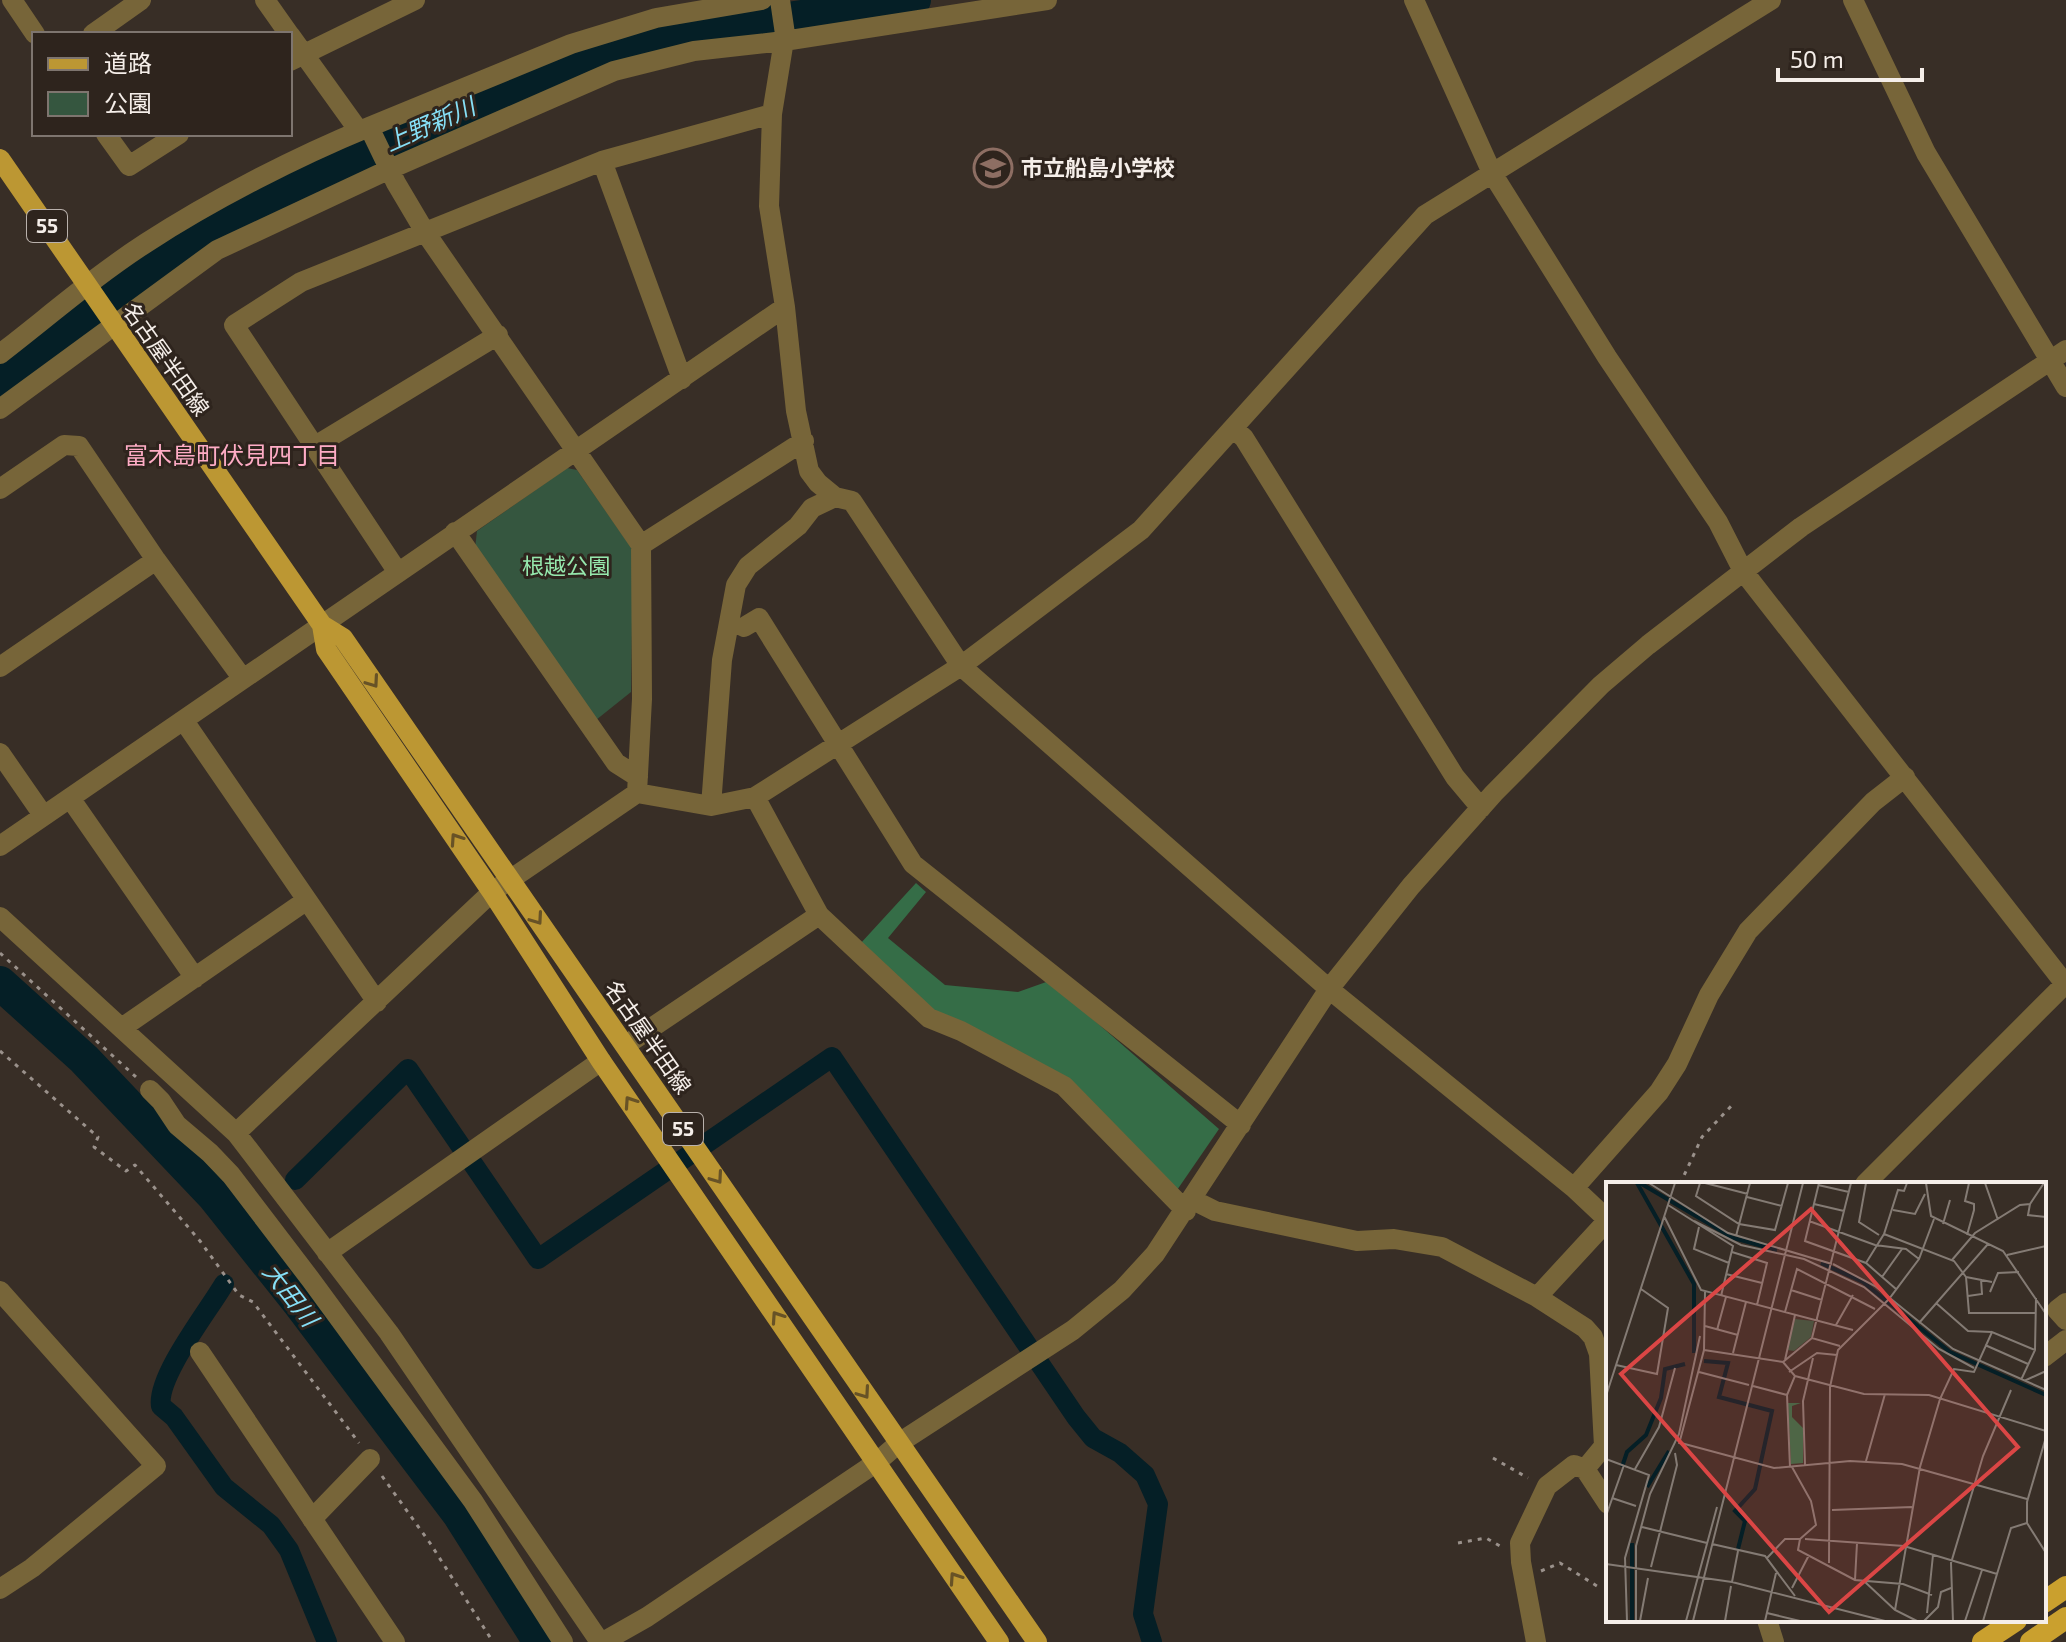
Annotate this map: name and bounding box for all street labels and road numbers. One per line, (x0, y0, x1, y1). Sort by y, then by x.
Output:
road number: 55 (27, 210, 67, 242)
street label: 名古屋半田線 (118, 297, 215, 420)
street label: 名古屋半田線 (600, 975, 697, 1098)
road number: 55 (663, 1113, 703, 1145)

